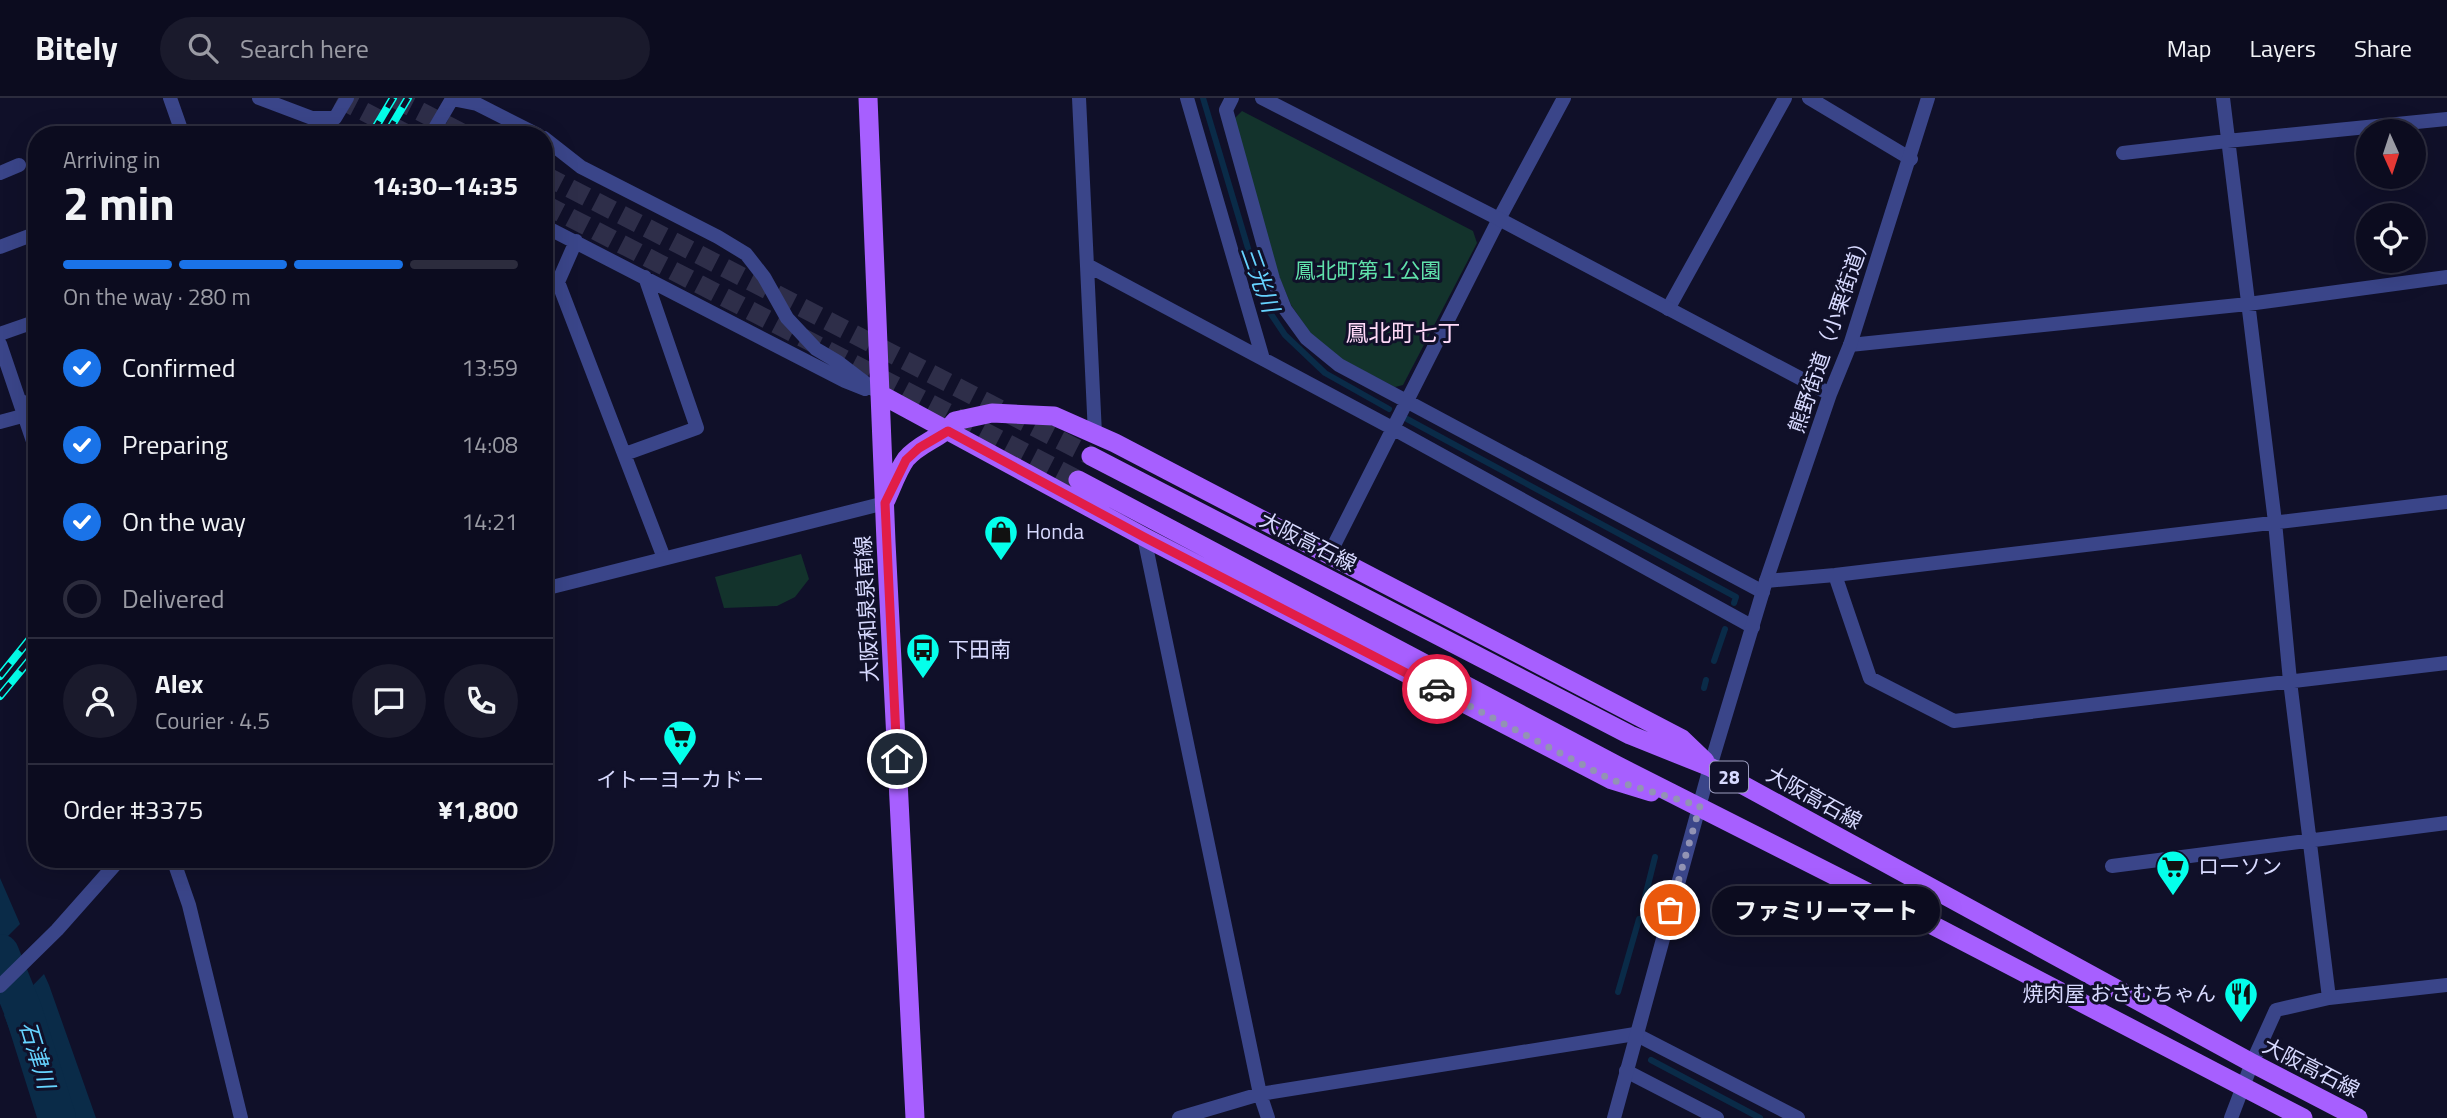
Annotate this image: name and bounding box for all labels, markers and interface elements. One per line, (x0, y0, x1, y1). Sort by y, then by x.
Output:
search box (160, 17, 650, 80)
text: Bitely (35, 23, 118, 73)
icon: search (184, 29, 222, 67)
text: Search here (240, 29, 369, 68)
text: Map (2167, 30, 2212, 66)
text: Layers (2250, 30, 2316, 66)
text: Share (2354, 30, 2412, 66)
north arrow (2356, 119, 2426, 189)
map controls (2356, 119, 2426, 273)
text: Arriving in (63, 142, 160, 177)
text: 14:30–14:35 (372, 166, 518, 205)
text: 2 min (63, 168, 175, 238)
button: locate (2356, 203, 2426, 273)
street label: 熊野街道（小栗街道） (1780, 228, 1878, 437)
water label: 三光川 (1232, 240, 1290, 320)
park label: 鳳北町第１公園 (1295, 254, 1442, 286)
text: On the way · 280 m (63, 279, 251, 314)
district label: 鳳北町七丁 (1346, 315, 1461, 350)
text: Confirmed (122, 348, 236, 387)
icon: check (63, 349, 101, 387)
text: 13:59 (461, 350, 518, 385)
text: Preparing (122, 425, 228, 464)
icon: check (63, 426, 101, 464)
text: 14:08 (461, 427, 518, 462)
text: On the way (122, 502, 246, 541)
icon: check (63, 503, 101, 541)
street label: 大阪高石線 (1254, 503, 1362, 579)
text: 14:21 (461, 504, 518, 539)
shop icon: Honda (982, 513, 1020, 562)
place label: Honda (1026, 515, 1085, 547)
street label: 大阪和泉泉南線 (846, 535, 886, 683)
text: Delivered (122, 579, 225, 618)
bus stop icon: 下田南 (904, 631, 942, 680)
place label: 下田南 (948, 633, 1011, 665)
courier (1402, 654, 1472, 724)
button: person (63, 664, 137, 738)
text: Alex (155, 664, 203, 703)
button: chat (352, 664, 426, 738)
button: phone (444, 664, 518, 738)
icon: car (1418, 670, 1456, 708)
text: Courier · 4.5 (155, 703, 270, 738)
supermarket icon: イトーヨーカドー (661, 718, 699, 767)
pin (867, 729, 927, 789)
icon: home (878, 740, 916, 778)
street label: 大阪高石線 (1761, 758, 1868, 837)
road number: 28 (1710, 762, 1748, 792)
place label: イトーヨーカドー (596, 763, 764, 795)
text: Order #3375 (63, 790, 203, 829)
text: ¥1,800 (438, 790, 518, 829)
supermarket icon: ローソン (2154, 848, 2192, 897)
place label: ローソン (2198, 850, 2282, 882)
pin (1640, 880, 1700, 940)
callout: ファミリーマート (1712, 886, 1940, 934)
icon: bag (1651, 891, 1689, 929)
text: ファミリーマート (1734, 893, 1918, 928)
restaurant icon: 焼肉屋 おさむちゃん (2222, 975, 2260, 1024)
place label: 焼肉屋 おさむちゃん (2022, 977, 2216, 1009)
water label: 石津川 (11, 1017, 65, 1096)
street label: 大阪高石線 (2257, 1029, 2365, 1105)

